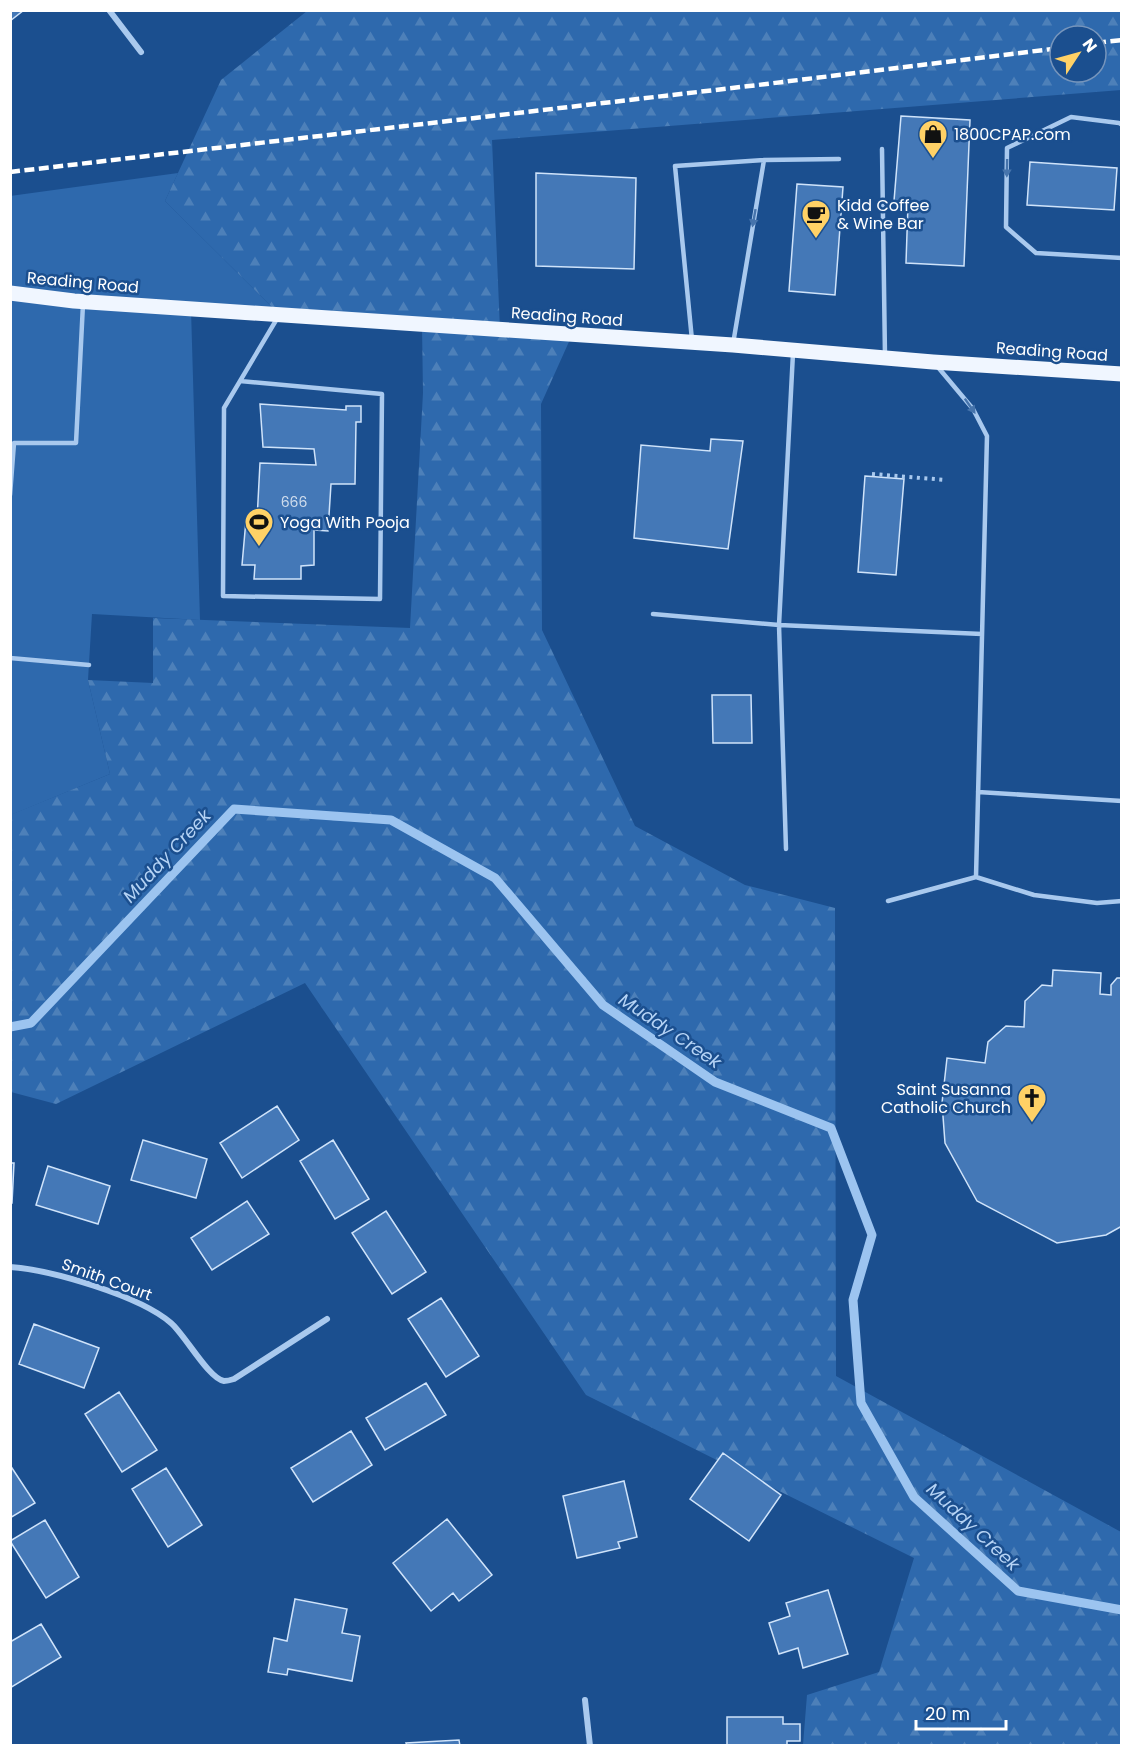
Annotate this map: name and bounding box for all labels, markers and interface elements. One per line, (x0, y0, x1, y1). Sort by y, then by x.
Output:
north arrow (1048, 24, 1108, 84)
text: N (1077, 34, 1103, 57)
shop icon: 1800CPAP.com (917, 118, 949, 160)
place label: 1800CPAP.com (954, 123, 1071, 146)
one-way arrow (1002, 158, 1012, 177)
place label: Kidd Coffee & Wine Bar (837, 194, 929, 235)
cafe icon: Kidd Coffee & Wine Bar (800, 198, 832, 240)
one-way arrow (749, 208, 758, 227)
street label: Reading Road (26, 266, 140, 299)
street label: Reading Road (510, 301, 624, 332)
street label: Reading Road (995, 336, 1109, 367)
one-way arrow (964, 397, 975, 414)
house number: 666 (281, 492, 307, 512)
sports icon: Yoga With Pooja (243, 506, 275, 548)
place label: Yoga With Pooja (280, 511, 410, 534)
water label: Muddy Creek (117, 803, 217, 908)
water label: Muddy Creek (614, 987, 727, 1075)
place label: Saint Susanna Catholic Church (881, 1078, 1011, 1119)
church icon: Saint Susanna Catholic Church (1016, 1082, 1048, 1124)
street label: Smith Court (58, 1252, 155, 1307)
water label: Muddy Creek (921, 1477, 1026, 1577)
scale bar (916, 1693, 1006, 1731)
text: 20 m (925, 1701, 970, 1726)

